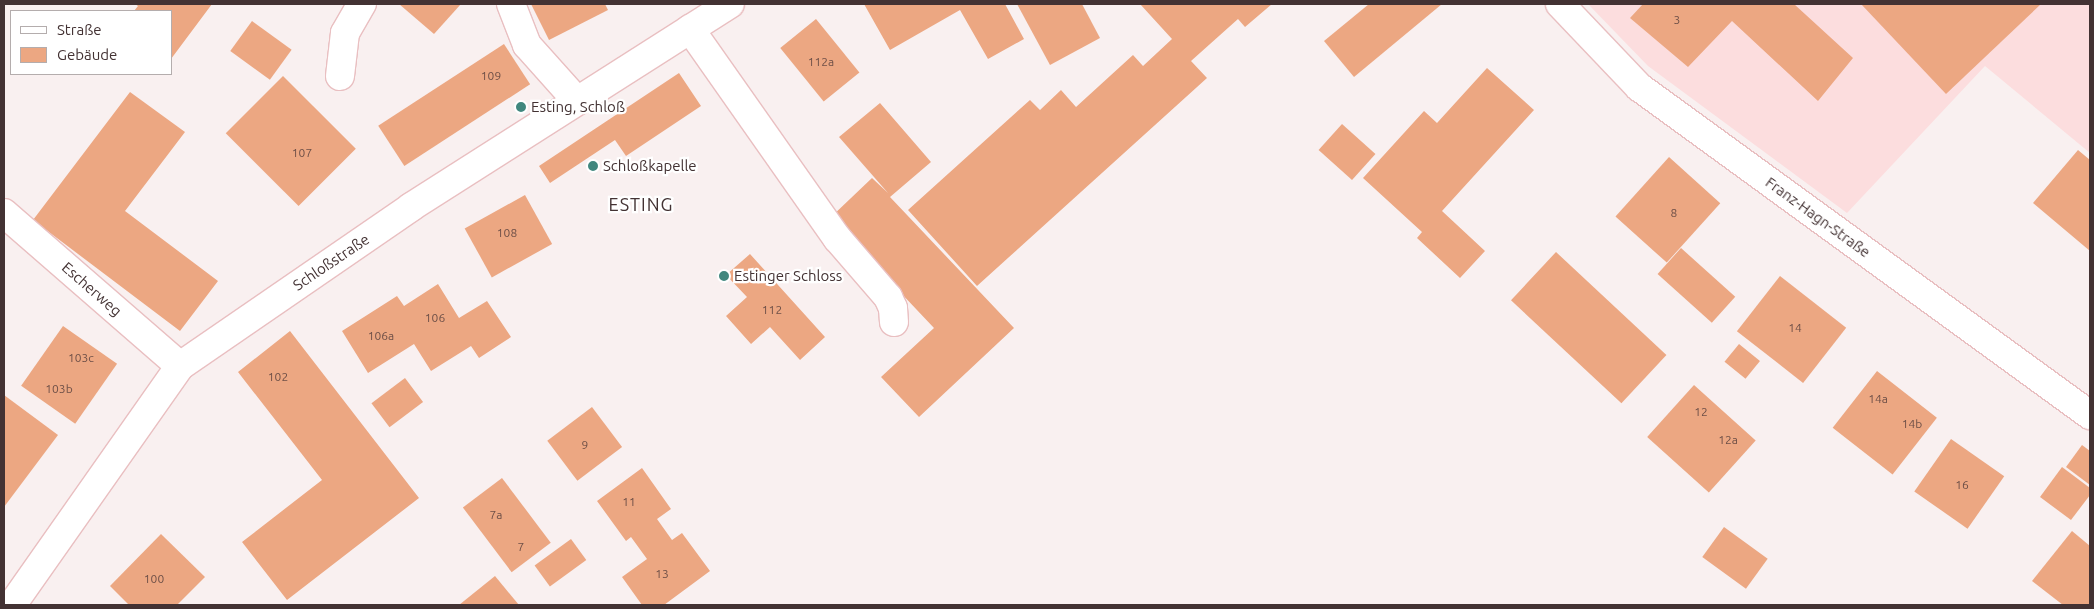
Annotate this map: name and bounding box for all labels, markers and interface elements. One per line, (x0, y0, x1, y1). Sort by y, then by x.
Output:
legend (10, 10, 172, 75)
house number: 3 (1674, 13, 1680, 27)
text: Straße (57, 21, 101, 38)
text: Gebäude (57, 46, 117, 63)
house number: 112a (808, 55, 834, 69)
house number: 109 (481, 69, 501, 83)
place label: Esting, Schloß (531, 98, 625, 116)
marker: Esting, Schloß (515, 101, 527, 113)
house number: 107 (292, 146, 312, 160)
place label: Schloßkapelle (603, 157, 697, 175)
marker: Schloßkapelle (587, 160, 599, 172)
street label: Franz-Hagn-Straße (1762, 173, 1874, 261)
district label: ESTING (608, 193, 674, 215)
house number: 8 (1671, 206, 1677, 220)
house number: 108 (497, 226, 517, 240)
street label: Schloßstraße (289, 230, 373, 294)
street label: Escherweg (58, 258, 126, 320)
place label: Estinger Schloss (734, 267, 842, 285)
marker: Estinger Schloss (718, 270, 730, 282)
house number: 112 (762, 303, 782, 317)
house number: 106 (425, 311, 445, 325)
house number: 14 (1788, 321, 1802, 335)
house number: 106a (368, 329, 394, 343)
house number: 103c (68, 351, 94, 365)
house number: 102 (268, 370, 288, 384)
house number: 103b (45, 382, 73, 396)
house number: 14a (1868, 392, 1888, 406)
house number: 12 (1694, 405, 1708, 419)
house number: 14b (1902, 417, 1922, 431)
house number: 12a (1718, 433, 1738, 447)
house number: 9 (582, 438, 588, 452)
house number: 16 (1955, 478, 1969, 492)
house number: 11 (622, 495, 636, 509)
house number: 7a (490, 508, 502, 522)
house number: 7 (518, 540, 524, 554)
house number: 13 (655, 567, 669, 581)
house number: 100 (144, 572, 164, 586)

